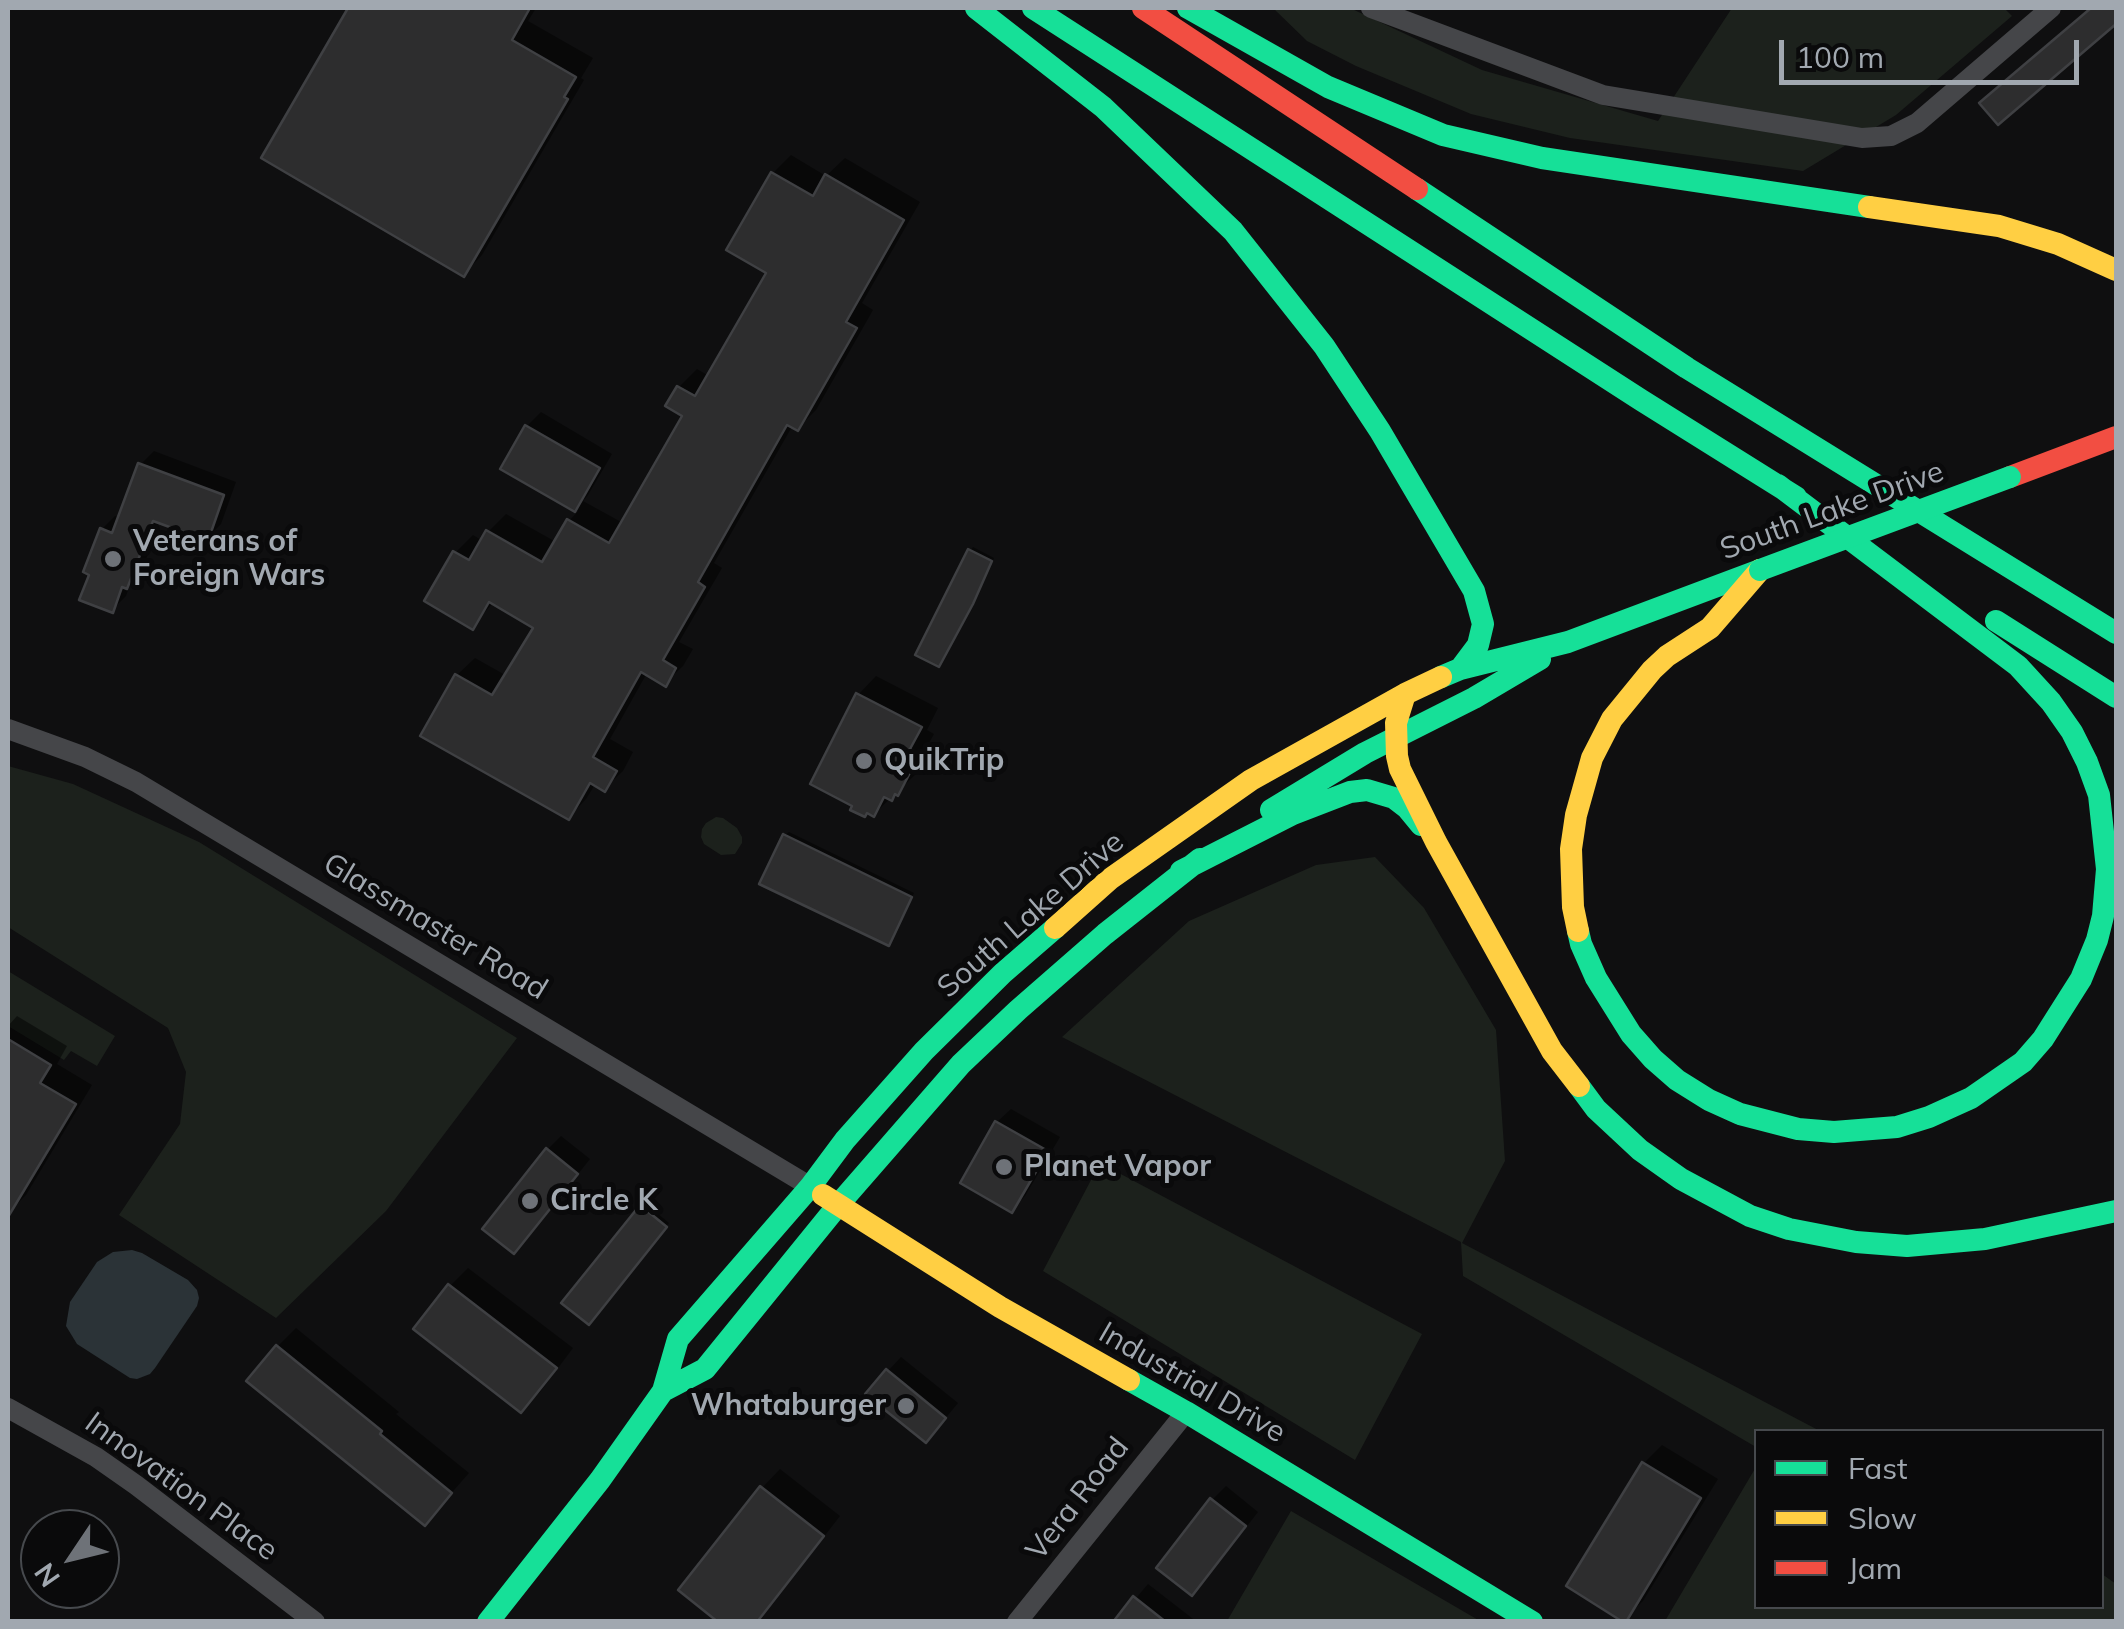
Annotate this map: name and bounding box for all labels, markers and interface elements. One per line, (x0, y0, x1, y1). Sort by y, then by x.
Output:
scale bar (1784, 20, 2084, 82)
text: 100 m (1796, 38, 1884, 76)
street label: South Lake Drive (1715, 454, 1949, 568)
place label: Veterans of Foreign Wars (133, 524, 325, 594)
marker: Veterans of Foreign Wars (102, 548, 124, 570)
place label: QuikTrip (884, 743, 1004, 779)
marker: QuikTrip (853, 750, 875, 772)
street label: South Lake Drive (930, 824, 1132, 1006)
street label: Glassmaster Road (317, 846, 553, 1008)
place label: Planet Vapor (1024, 1149, 1211, 1185)
marker: Planet Vapor (993, 1156, 1015, 1178)
place label: Circle K (550, 1183, 658, 1219)
marker: Circle K (519, 1190, 541, 1212)
street label: Industrial Drive (1092, 1315, 1292, 1451)
place label: Whataburger (691, 1388, 886, 1424)
marker: Whataburger (895, 1395, 917, 1417)
street label: Innovation Place (78, 1405, 284, 1569)
legend (1754, 1429, 2104, 1609)
street label: Vera Road (1019, 1431, 1137, 1567)
text: Fast (1848, 1449, 1908, 1487)
text: Slow (1848, 1499, 1917, 1537)
north arrow (20, 1509, 120, 1609)
text: Jam (1848, 1549, 1902, 1587)
text: N (26, 1557, 67, 1594)

